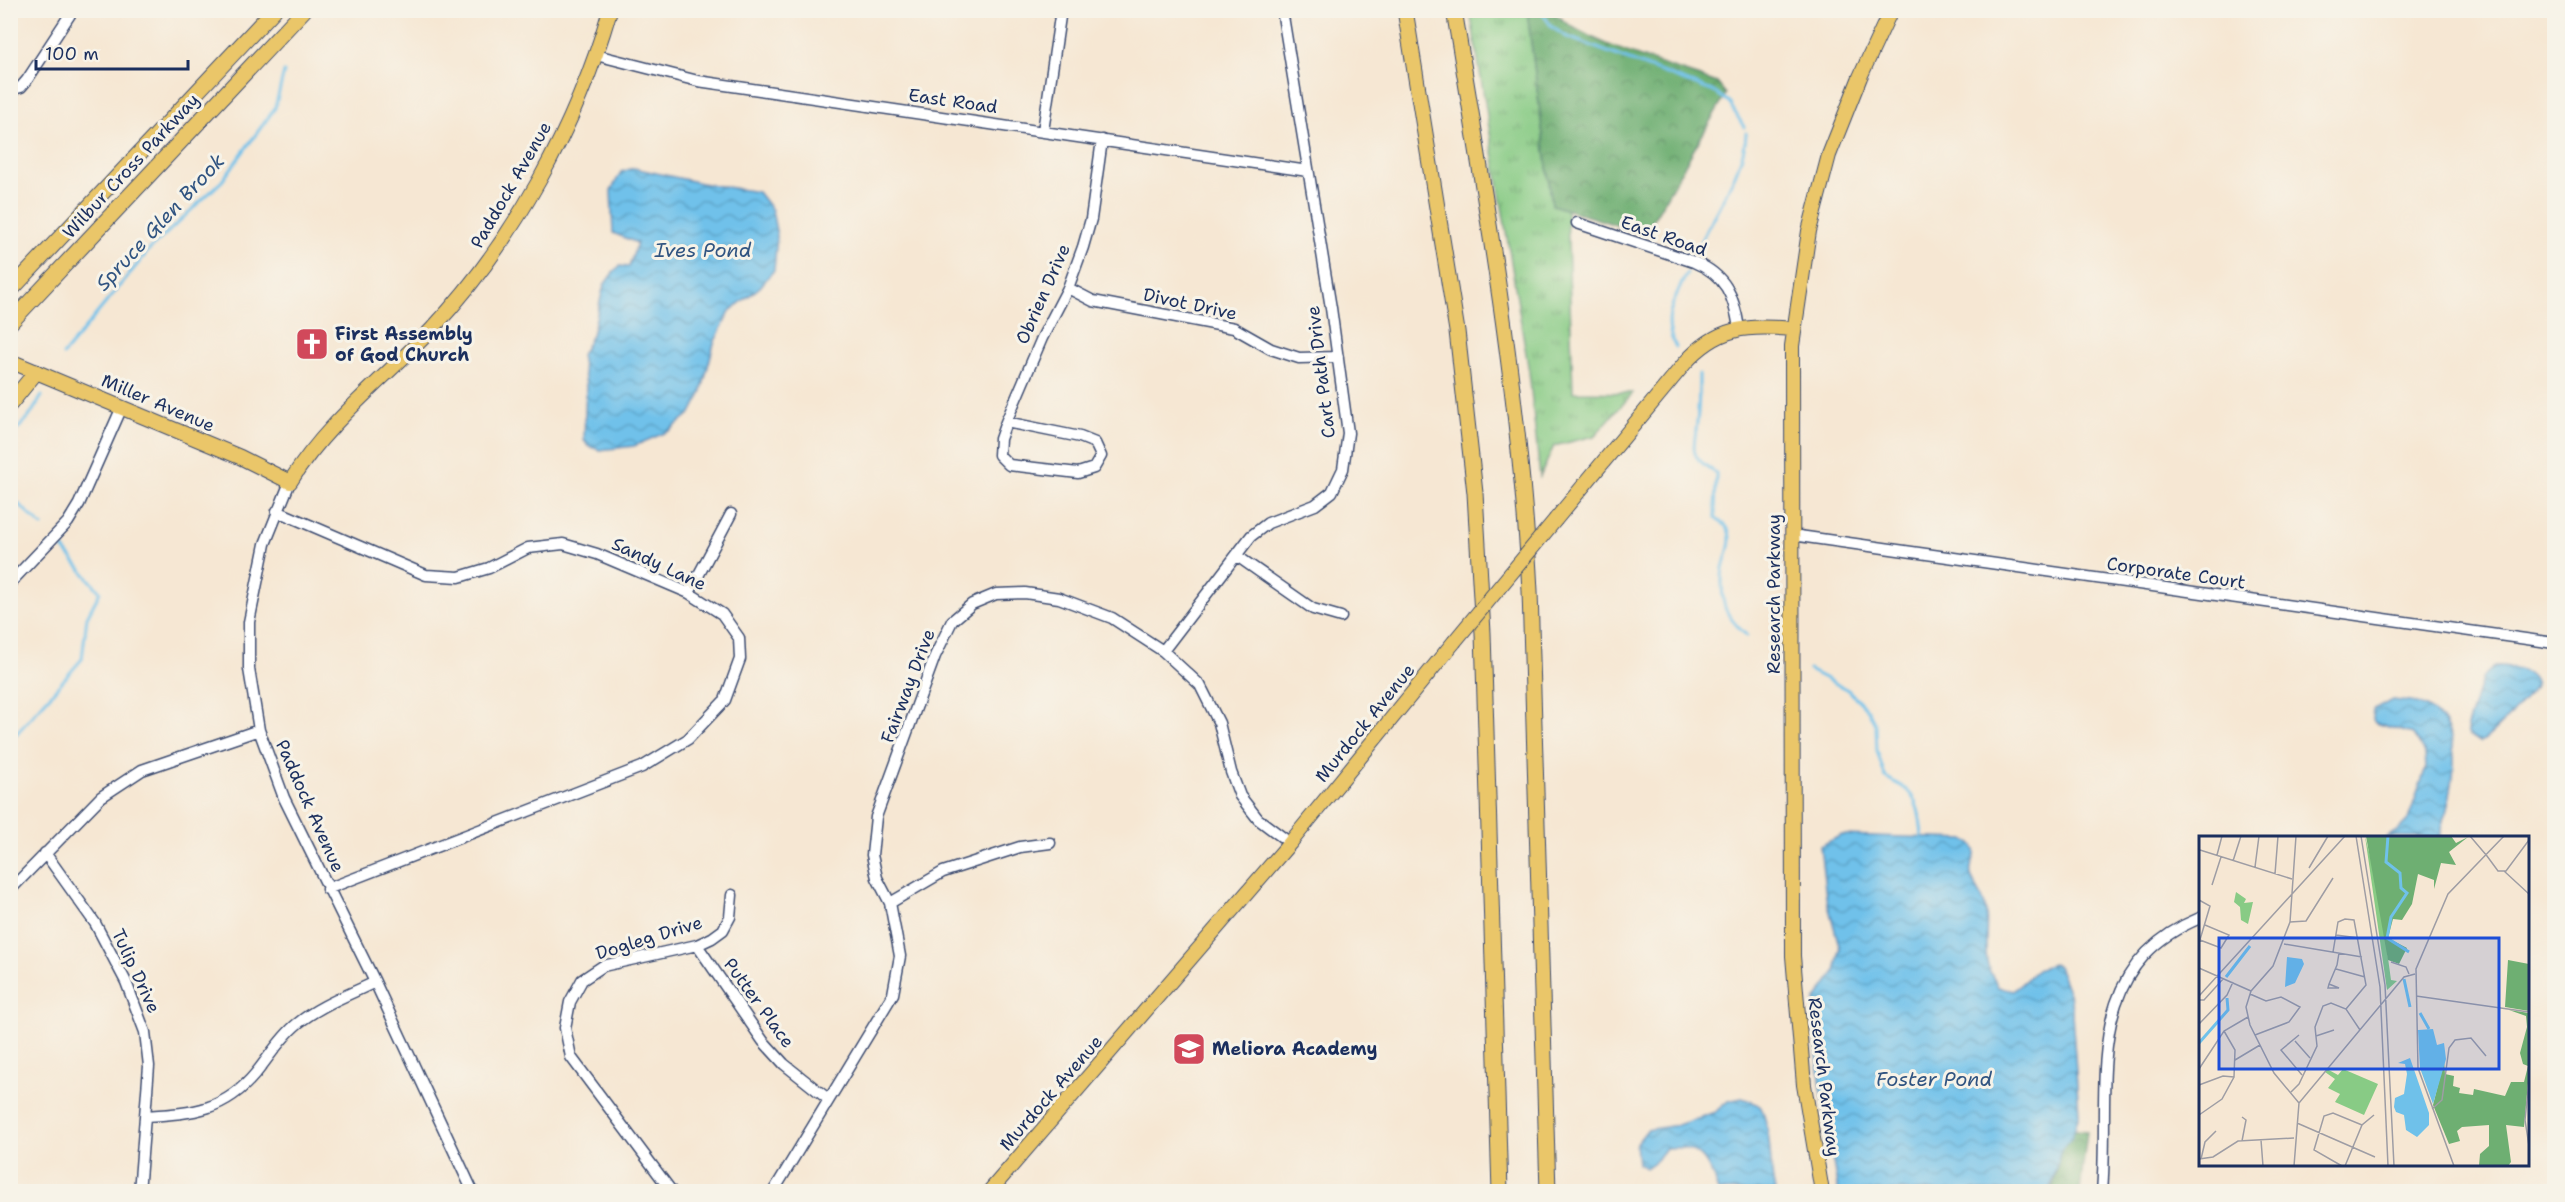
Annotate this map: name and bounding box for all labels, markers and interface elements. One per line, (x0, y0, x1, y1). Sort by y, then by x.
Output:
scale bar (36, 33, 188, 71)
text: 100 m (45, 42, 99, 66)
street label: East Road (907, 83, 999, 119)
street label: Wilbur Cross Parkway (57, 88, 205, 244)
street label: Paddock Avenue (465, 117, 557, 253)
water label: Spruce Glen Brook (90, 148, 231, 296)
street label: East Road (1618, 210, 1710, 262)
water label: Ives Pond (653, 237, 752, 263)
street label: Obrien Drive (1010, 240, 1076, 348)
street label: Divot Drive (1141, 282, 1239, 326)
street label: Cart Path Drive (1301, 304, 1341, 440)
place label: First Assembly of God Church (335, 322, 473, 367)
church icon: First Assembly of God Church (294, 326, 330, 362)
street label: Miller Avenue (98, 368, 218, 438)
street label: Research Parkway (1762, 514, 1786, 674)
street label: Sandy Lane (608, 532, 710, 596)
street label: Corporate Court (2105, 551, 2247, 595)
street label: Fairway Drive (875, 626, 941, 746)
street label: Murdock Avenue (1310, 659, 1420, 787)
street label: Paddock Avenue (270, 736, 350, 876)
inset map (2199, 836, 2529, 1166)
street label: Dogleg Drive (593, 910, 705, 966)
street label: Tulip Drive (106, 925, 166, 1017)
street label: Putter Place (718, 953, 800, 1053)
street label: Research Parkway (1802, 996, 1846, 1158)
street label: Murdock Avenue (994, 1030, 1108, 1156)
school or university icon: Meliora Academy (1171, 1031, 1207, 1067)
place label: Meliora Academy (1212, 1037, 1378, 1061)
water label: Foster Pond (1876, 1066, 1993, 1092)

